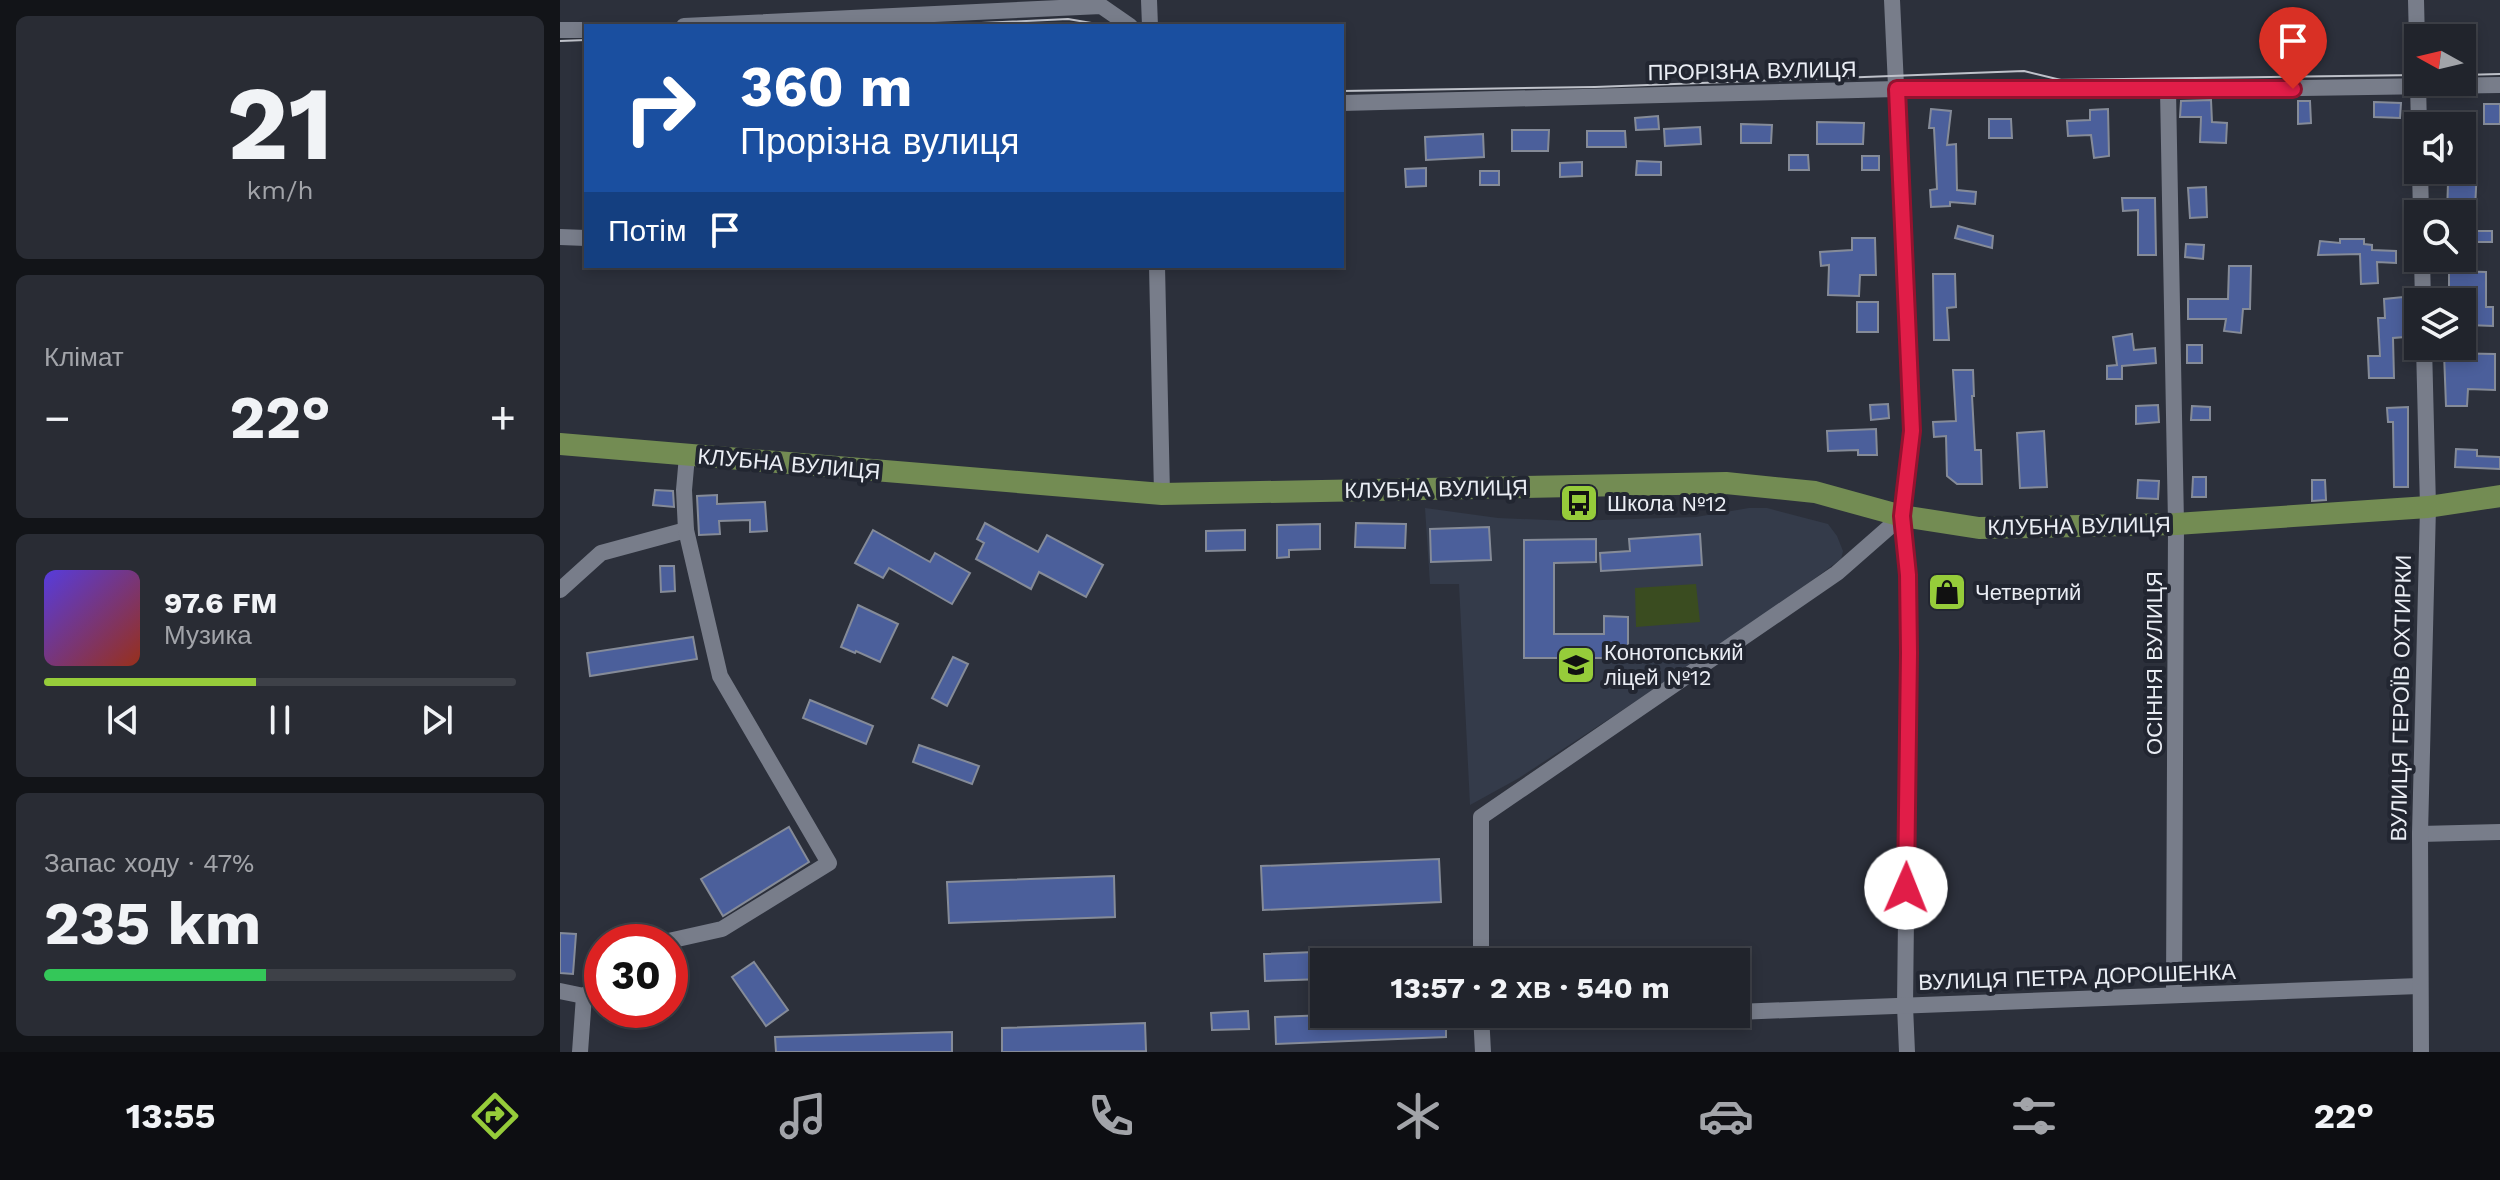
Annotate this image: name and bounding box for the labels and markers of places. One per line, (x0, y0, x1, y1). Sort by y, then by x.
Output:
pin (2259, 7, 2327, 89)
bus stop icon: Школа №12 (1558, 482, 1600, 524)
place label: Школа №12 (1607, 491, 1727, 516)
shop icon: Четвертий (1926, 571, 1968, 613)
place label: Четвертий (1975, 580, 2081, 605)
place label: Конотопський ліцей №12 (1604, 640, 1744, 690)
school or university icon: Конотопський ліцей №12 (1555, 644, 1597, 686)

